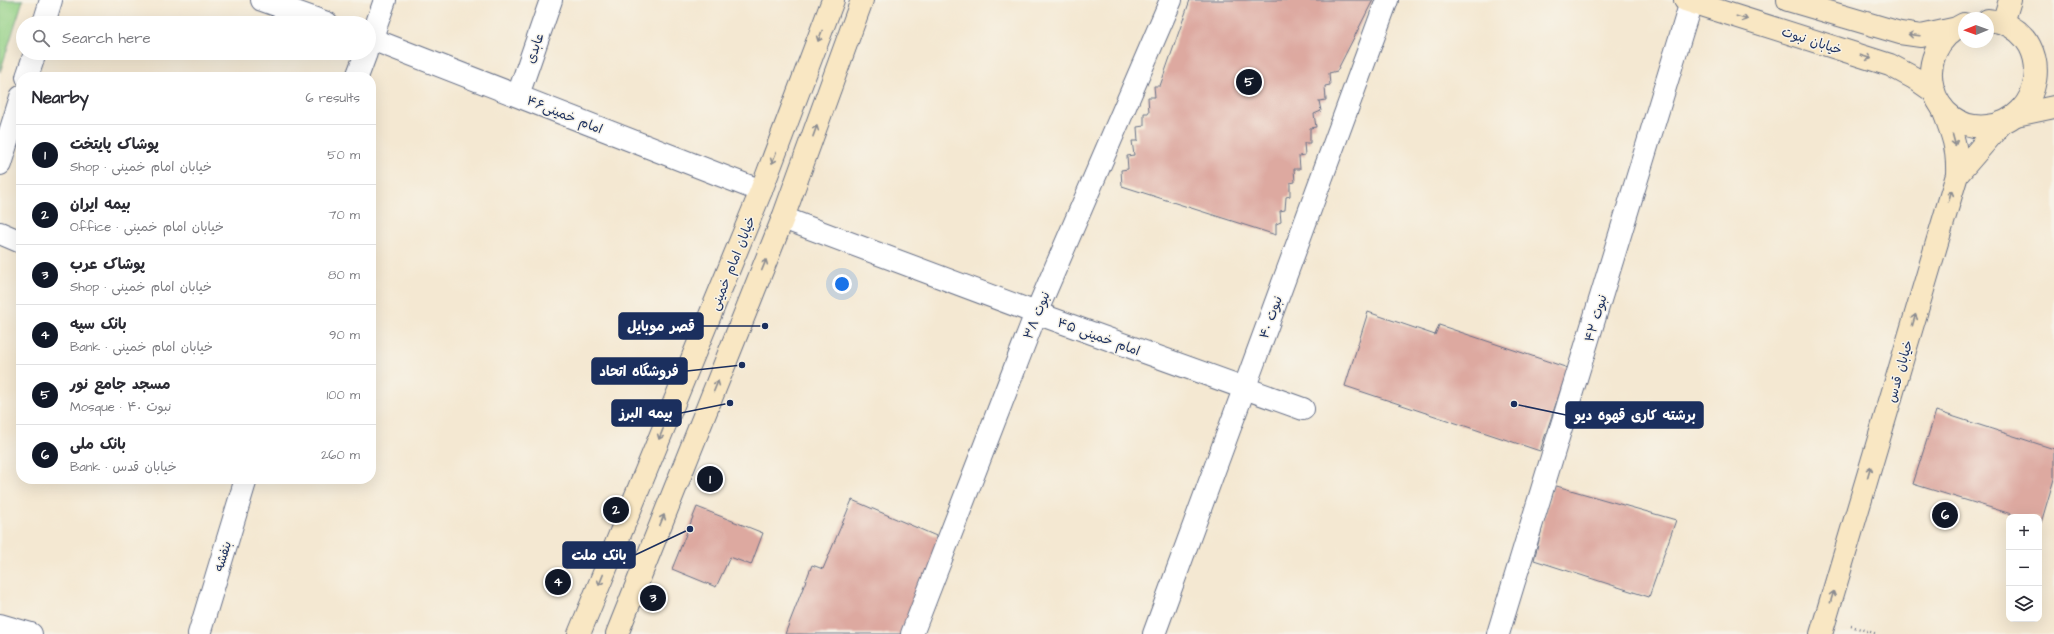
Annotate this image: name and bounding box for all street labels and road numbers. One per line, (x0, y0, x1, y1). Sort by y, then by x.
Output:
street label: خیابان نبوت (1779, 23, 1844, 59)
street label: عابدی (521, 31, 548, 66)
street label: امام خمینی۴۶ (524, 91, 605, 139)
street label: خیابان امام خمینی (706, 213, 761, 314)
street label: نبوت ۳۸ (1019, 289, 1055, 342)
street label: نبوت ۴۲ (1580, 292, 1612, 344)
street label: نبوت ۴۰ (1255, 293, 1287, 341)
street label: امام خمینی ۴۵ (1054, 314, 1143, 361)
street label: خیابان قدس (1882, 338, 1917, 405)
street label: بنفشه (210, 539, 236, 574)

